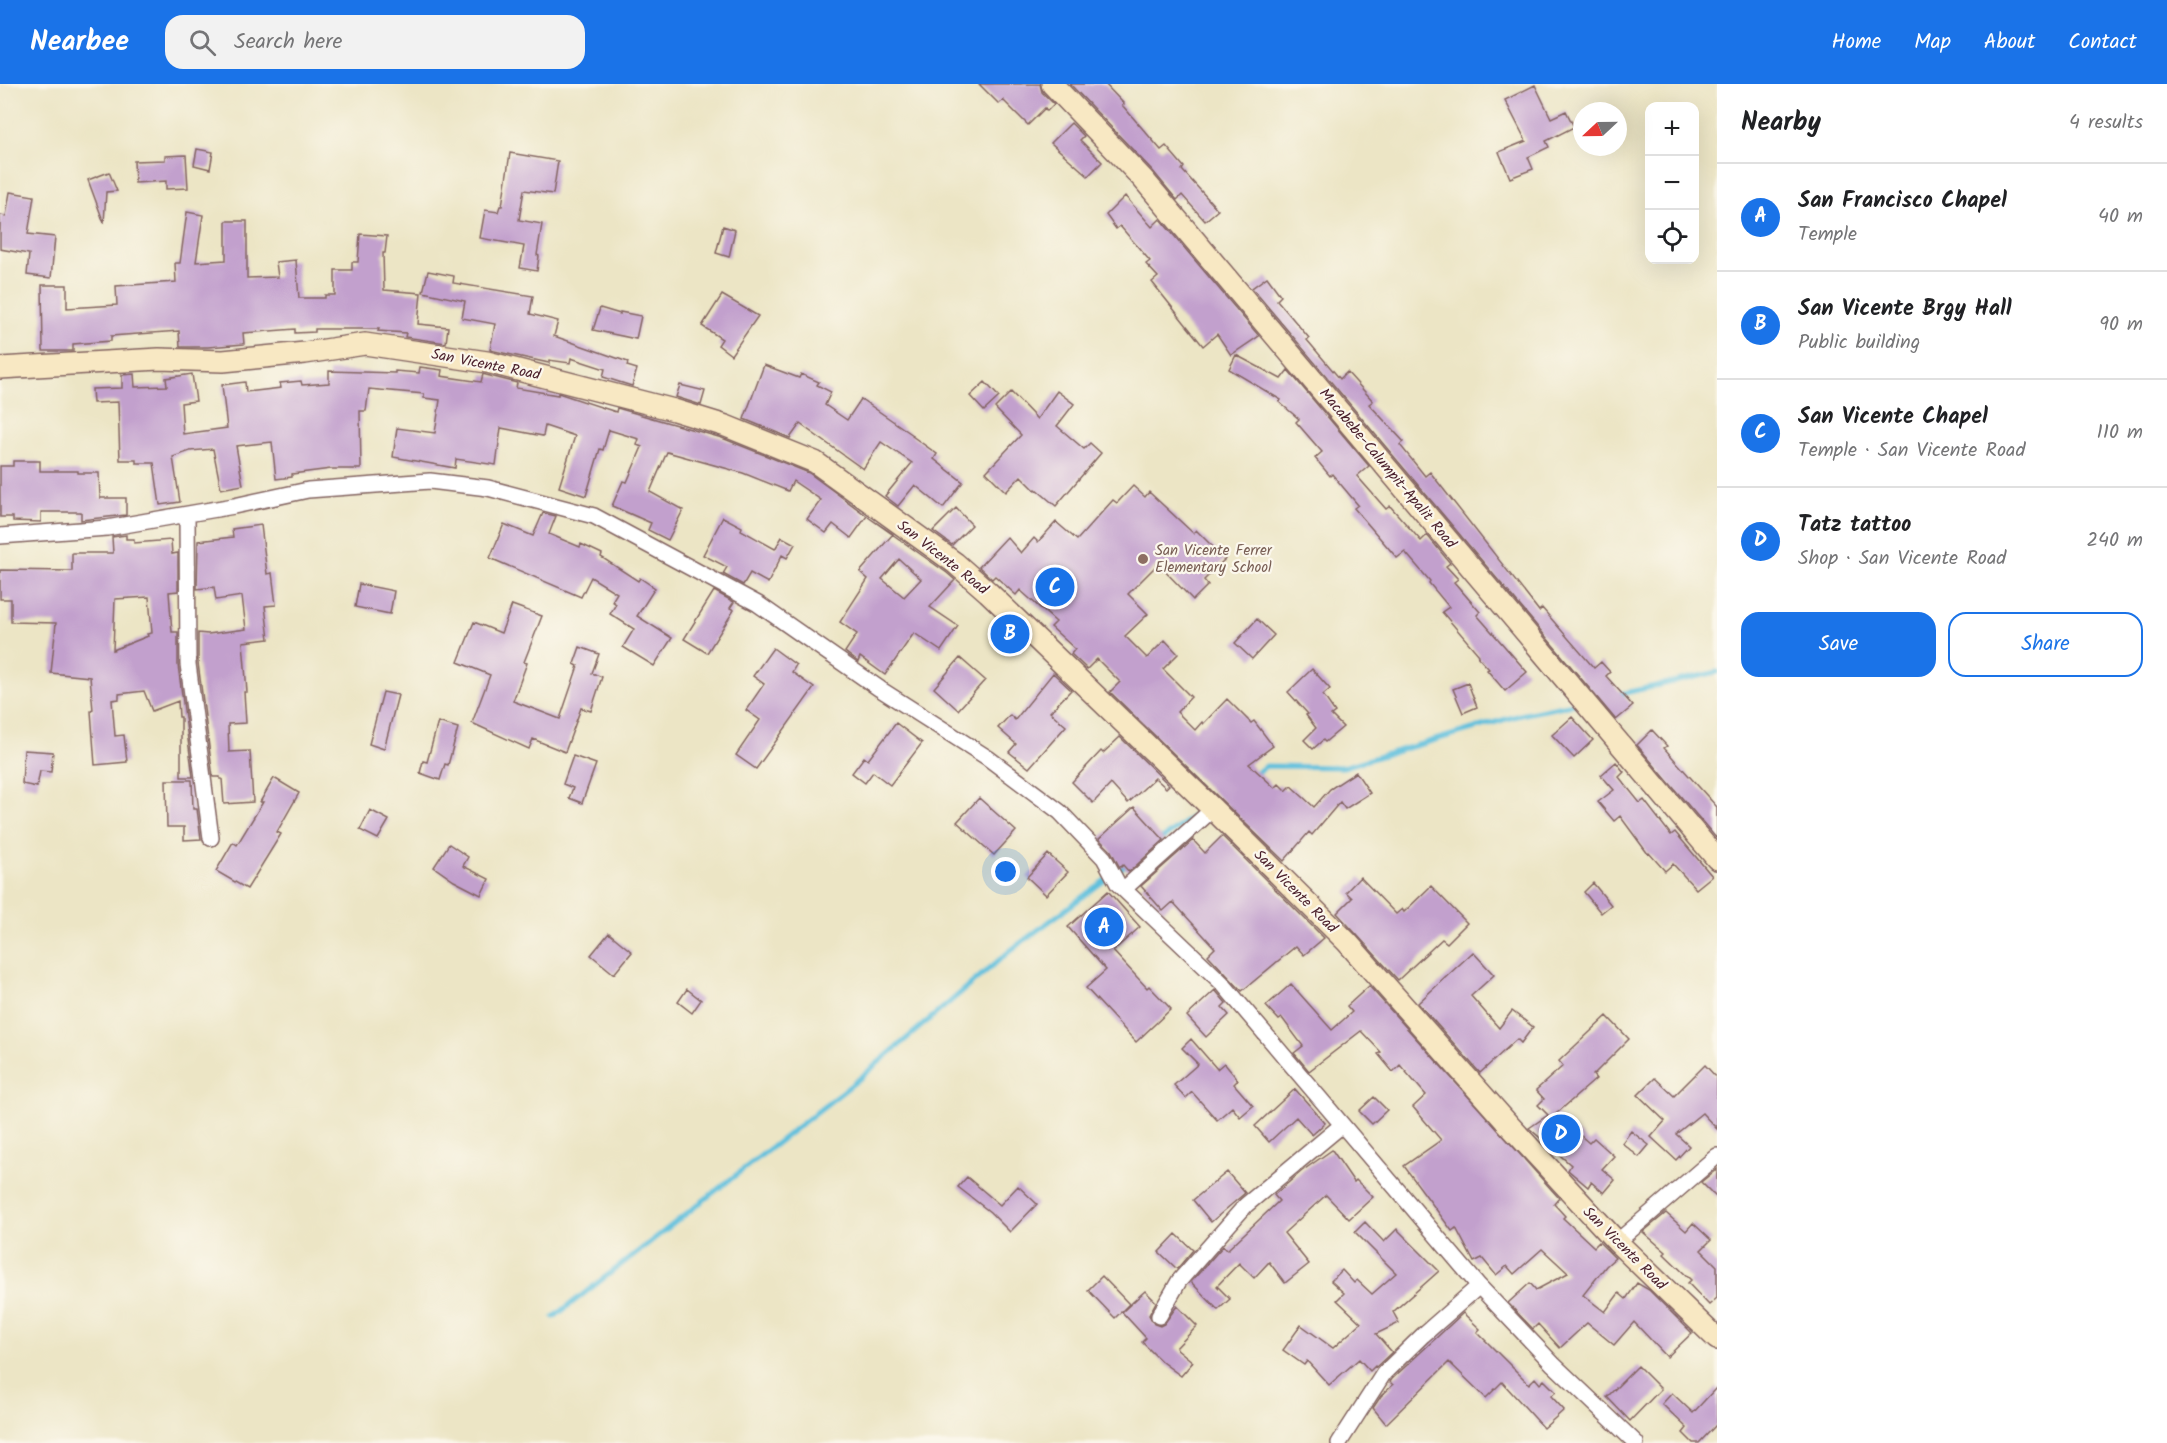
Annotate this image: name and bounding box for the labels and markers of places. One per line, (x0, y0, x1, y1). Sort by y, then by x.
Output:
place label: San Vicente Ferrer Elementary School (1155, 539, 1273, 580)
marker: San Vicente Ferrer Elementary School (1136, 552, 1150, 566)
pin: C (1036, 564, 1074, 610)
pin: B (990, 612, 1030, 656)
pin: A (1084, 904, 1124, 950)
pin: D (1542, 1112, 1580, 1156)

